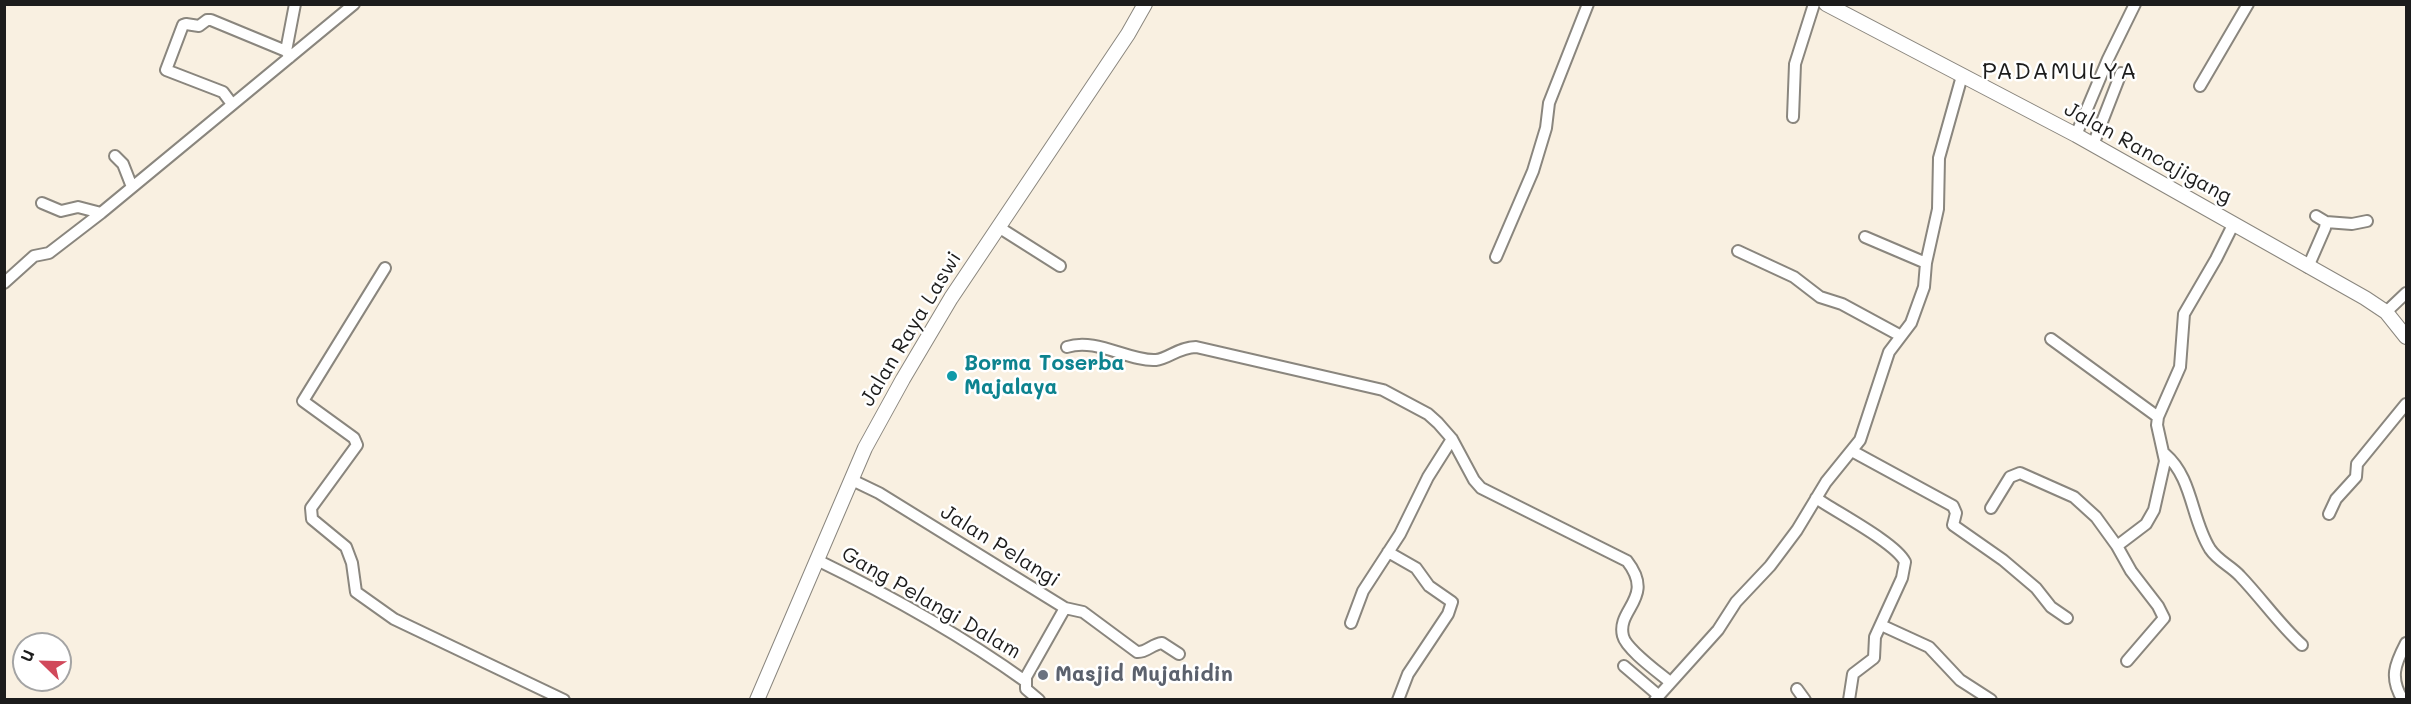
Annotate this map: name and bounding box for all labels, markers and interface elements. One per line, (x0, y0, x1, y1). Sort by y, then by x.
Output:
district label: PADAMULYA (1982, 58, 2138, 86)
street label: Jalan Rancajigang (2060, 97, 2236, 209)
street label: Jalan Raya Laswi (855, 247, 967, 411)
place label: Borma Toserba Majalaya (964, 351, 1124, 401)
marker: Borma Toserba Majalaya (945, 369, 959, 383)
street label: Jalan Pelangi (936, 499, 1064, 593)
street label: Gang Pelangi Dalam (837, 541, 1025, 665)
north arrow (12, 632, 72, 692)
text: U (15, 646, 39, 665)
place label: Masjid Mujahidin (1055, 662, 1233, 688)
marker: Masjid Mujahidin (1036, 668, 1050, 682)

